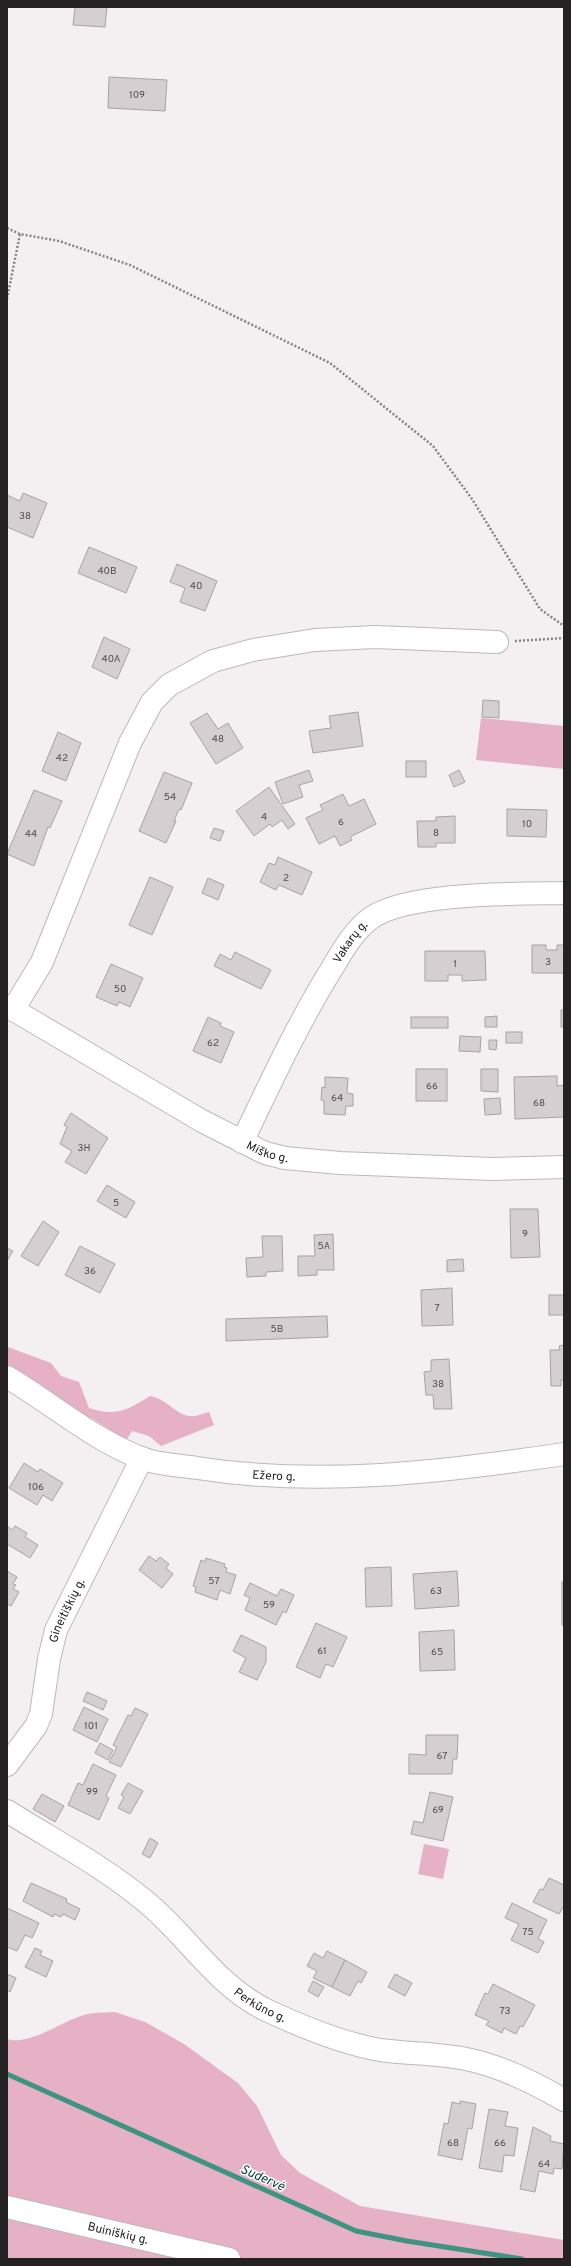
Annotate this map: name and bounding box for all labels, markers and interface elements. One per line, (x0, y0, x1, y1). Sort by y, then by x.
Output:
house number: 109 (129, 89, 145, 102)
house number: 38 (19, 510, 31, 523)
house number: 40B (97, 565, 117, 578)
house number: 40 (190, 580, 202, 593)
house number: 40A (101, 653, 121, 666)
house number: 48 (212, 733, 224, 746)
house number: 42 (56, 752, 68, 765)
house number: 54 (164, 791, 176, 804)
house number: 4 (261, 811, 267, 824)
house number: 6 (338, 816, 344, 829)
house number: 10 (522, 818, 532, 831)
house number: 8 (433, 827, 439, 840)
house number: 44 (25, 828, 37, 841)
house number: 2 (283, 872, 289, 885)
street label: Vakarų g. (330, 917, 372, 967)
house number: 3 (545, 956, 551, 969)
house number: 1 (453, 958, 457, 971)
house number: 50 (114, 983, 126, 996)
house number: 62 (207, 1037, 219, 1050)
house number: 66 (426, 1080, 438, 1093)
house number: 64 (331, 1092, 343, 1105)
house number: 68 (533, 1097, 545, 1110)
street label: Miško g. (243, 1138, 289, 1167)
house number: 3H (78, 1142, 90, 1155)
house number: 5 (113, 1197, 119, 1210)
house number: 9 (522, 1228, 528, 1241)
house number: 5A (318, 1240, 331, 1253)
house number: 36 (84, 1265, 96, 1278)
house number: 7 (434, 1302, 440, 1315)
house number: 5B (271, 1323, 283, 1336)
house number: 38 (432, 1378, 444, 1391)
street label: Ežero g. (252, 1467, 296, 1486)
house number: 106 (28, 1481, 44, 1494)
house number: 57 (208, 1575, 220, 1588)
street label: Gineitiškių g. (46, 1576, 90, 1644)
house number: 63 (430, 1585, 442, 1598)
house number: 59 (263, 1599, 275, 1612)
house number: 61 (317, 1645, 327, 1658)
house number: 65 (431, 1646, 443, 1659)
house number: 101 (84, 1720, 98, 1733)
house number: 67 (437, 1750, 448, 1763)
house number: 99 (86, 1786, 98, 1799)
house number: 69 (432, 1804, 444, 1817)
house number: 75 (522, 1926, 534, 1939)
street label: Perkūno g. (230, 1985, 288, 2027)
house number: 73 (499, 2005, 511, 2018)
house number: 68 (447, 2137, 459, 2150)
house number: 66 (494, 2137, 506, 2150)
house number: 64 (538, 2158, 550, 2171)
water label: Sudervė (238, 2162, 287, 2196)
street label: Buiniškių g. (86, 2219, 150, 2249)

